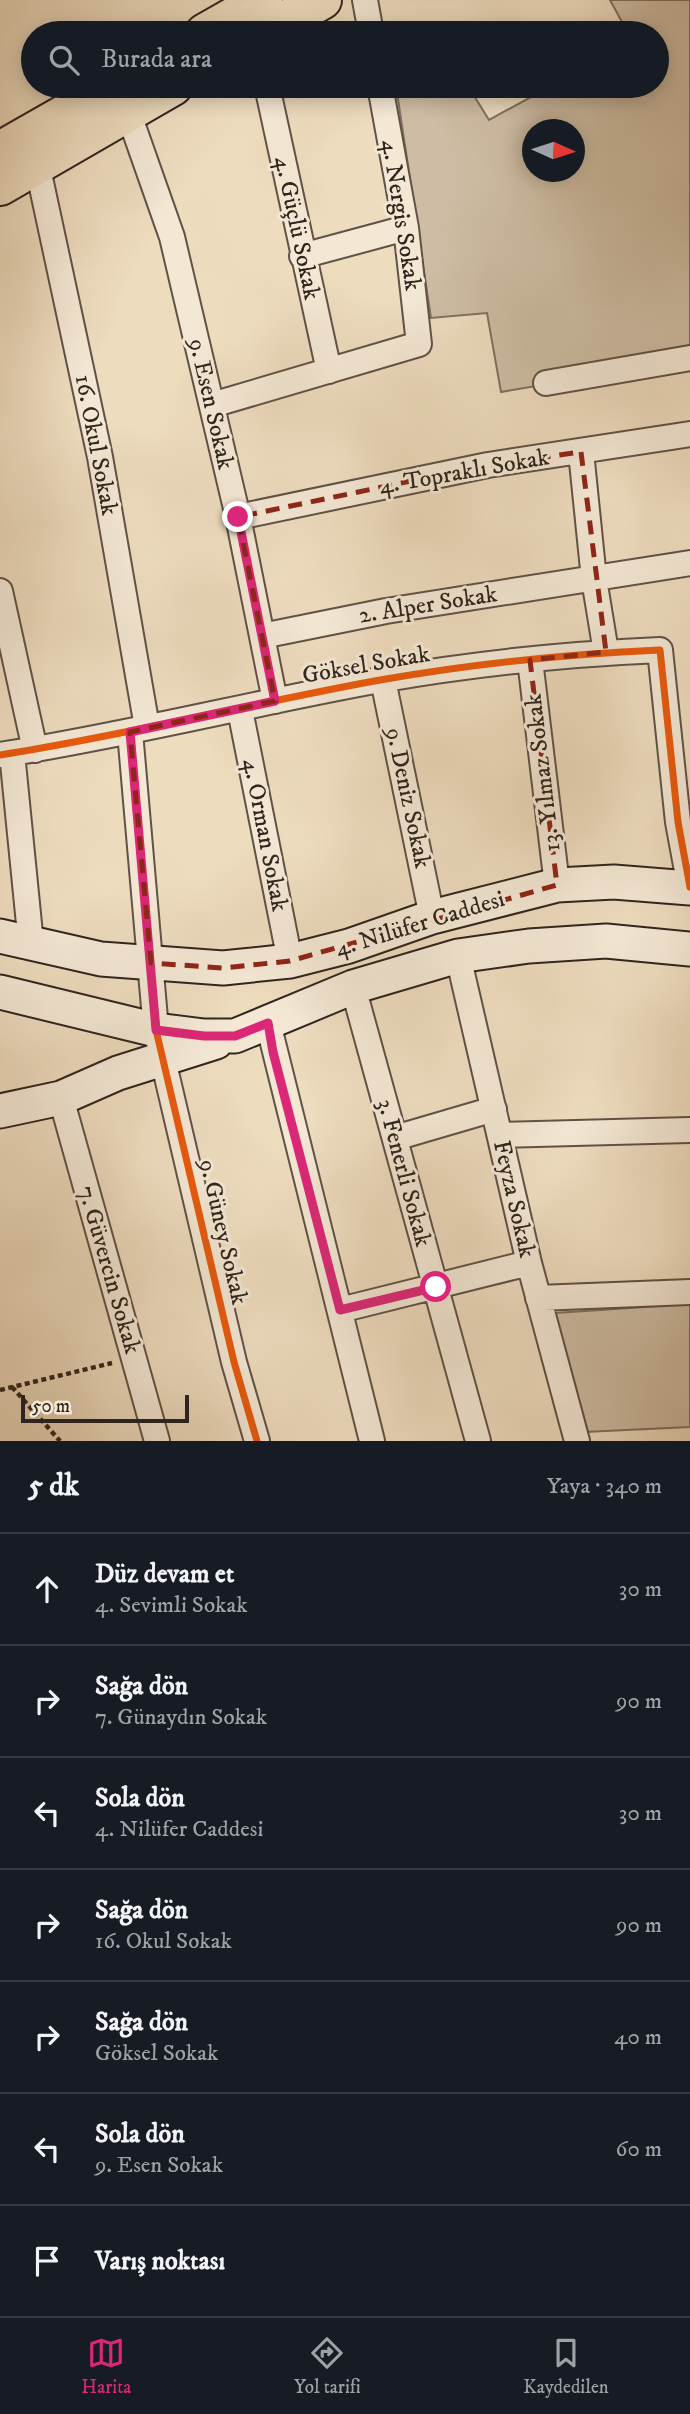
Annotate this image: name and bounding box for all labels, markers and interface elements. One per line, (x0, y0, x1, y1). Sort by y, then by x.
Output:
search box (21, 21, 669, 98)
icon: search (45, 41, 83, 79)
text: Burada ara (101, 43, 212, 76)
north arrow (522, 119, 585, 182)
street label: 4. Nergis Sokak (374, 137, 428, 293)
street label: 4. Güçlü Sokak (267, 153, 327, 303)
street label: 9. Esen Sokak (181, 335, 241, 473)
street label: 16. Okul Sokak (68, 372, 124, 518)
street label: 4. Topraklı Sokak (377, 442, 551, 502)
route end (222, 501, 253, 532)
street label: 2. Alper Sokak (357, 579, 499, 631)
street label: Göksel Sokak (300, 639, 432, 691)
street label: 13. Yılmaz Sokak (518, 692, 568, 854)
street label: 9. Deniz Sokak (378, 724, 438, 871)
street label: 4. Orman Sokak (235, 756, 295, 914)
street label: 4. Nilüfer Caddesi (332, 884, 508, 964)
street label: 3. Fenerli Sokak (370, 1096, 438, 1250)
street label: Feyza Sokak (486, 1137, 542, 1261)
street label: 9. Güney Sokak (191, 1155, 254, 1308)
street label: 7. Güvercin Sokak (71, 1183, 147, 1358)
route start (420, 1271, 451, 1302)
scale bar (21, 1392, 189, 1424)
text: 50 m (32, 1395, 70, 1418)
text: 5 dk (28, 1468, 79, 1505)
text: Yaya · 340 m (547, 1472, 662, 1501)
text: Düz devam et (95, 1558, 234, 1591)
icon: ahead (28, 1570, 66, 1608)
text: 30 m (619, 1575, 662, 1604)
text: 4. Sevimli Sokak (95, 1591, 248, 1620)
text: Sağa dön (95, 1670, 188, 1703)
icon: right (28, 1682, 66, 1720)
text: 90 m (616, 1687, 662, 1716)
text: 7. Günaydın Sokak (95, 1703, 267, 1732)
text: Sola dön (95, 1782, 185, 1815)
icon: left (28, 1794, 66, 1832)
text: 30 m (619, 1799, 662, 1828)
text: 4. Nilüfer Caddesi (95, 1815, 263, 1844)
text: Sağa dön (95, 1894, 188, 1927)
icon: right (28, 1906, 66, 1944)
text: 90 m (616, 1911, 662, 1940)
text: 16. Okul Sokak (95, 1927, 232, 1956)
text: Sağa dön (95, 2006, 188, 2039)
icon: right (28, 2018, 66, 2056)
text: 40 m (614, 2023, 662, 2052)
text: Göksel Sokak (95, 2039, 218, 2068)
text: Sola dön (95, 2118, 185, 2151)
icon: left (28, 2130, 66, 2168)
text: 60 m (615, 2135, 662, 2164)
text: 9. Esen Sokak (95, 2151, 223, 2180)
icon: arrive (28, 2242, 66, 2280)
text: Varış noktası (95, 2245, 225, 2278)
tab: Harita (81, 2334, 131, 2399)
tab: Yol tarifi (294, 2334, 361, 2399)
tab: Kaydedilen (523, 2334, 609, 2399)

